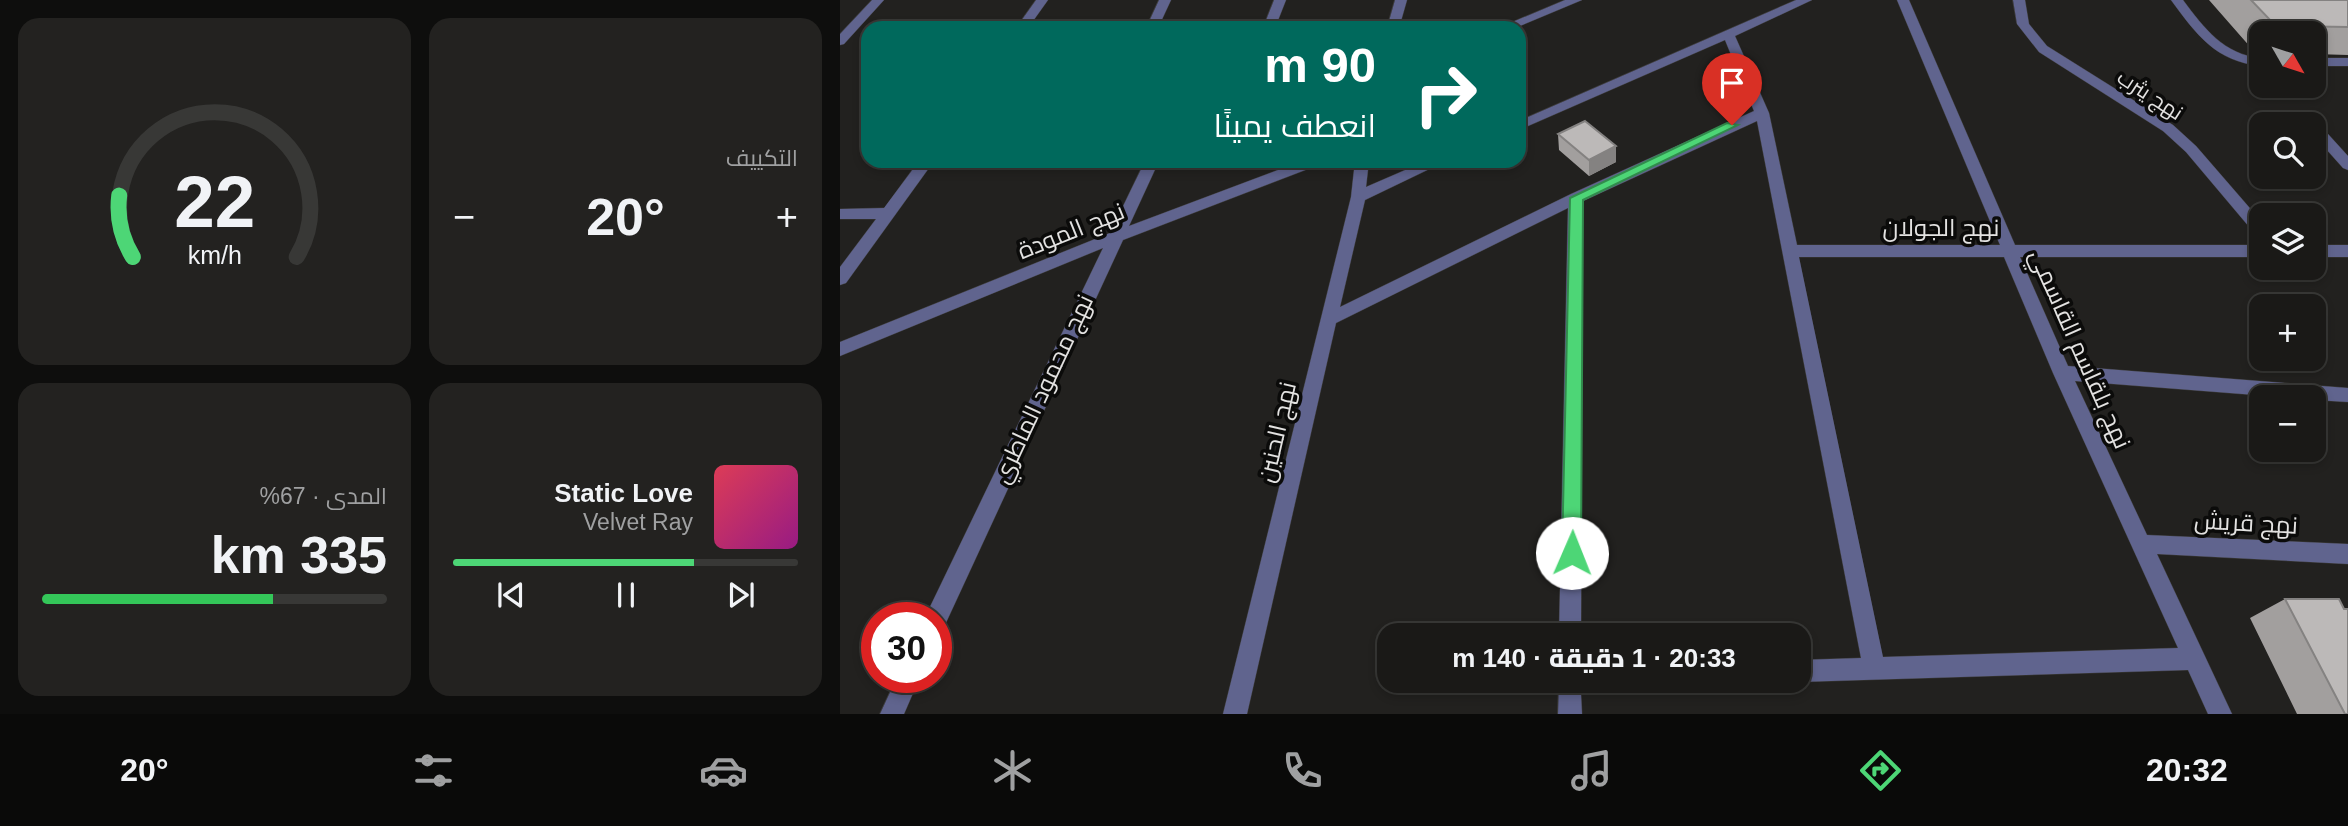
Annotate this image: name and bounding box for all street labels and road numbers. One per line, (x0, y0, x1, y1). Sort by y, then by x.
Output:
street label: نهج يثرب (2112, 65, 2187, 127)
street label: نهج المودة (1013, 197, 1129, 267)
street label: نهج الجولان (1883, 214, 1999, 244)
street label: نهج بلقاسم القاسمي (2019, 245, 2137, 455)
street label: نهج محمود الماطري (987, 290, 1103, 490)
street label: نهج الحنين (1252, 379, 1304, 485)
street label: نهج قريش (2193, 506, 2299, 542)

